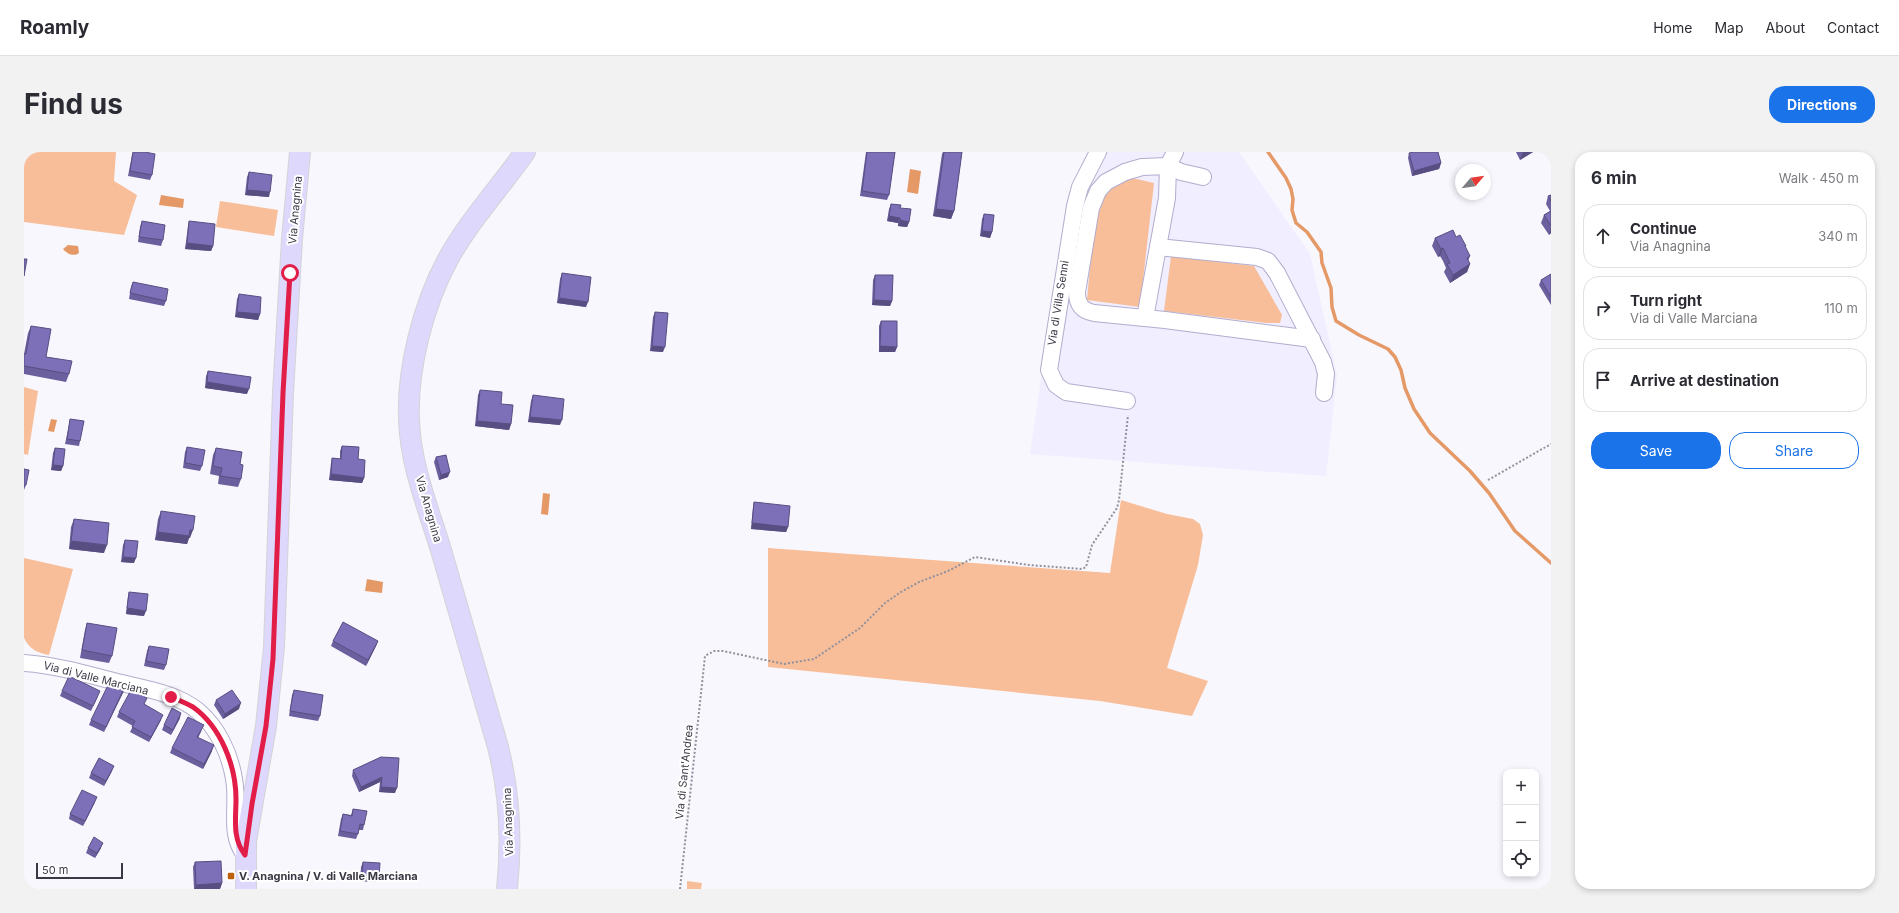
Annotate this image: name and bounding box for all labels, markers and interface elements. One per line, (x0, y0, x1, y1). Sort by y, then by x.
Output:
text: Roamly (20, 16, 89, 39)
text: Home (1653, 19, 1692, 36)
text: Map (1714, 19, 1744, 36)
text: About (1766, 19, 1805, 36)
text: Contact (1827, 19, 1879, 36)
button: Directions (1769, 86, 1875, 123)
text: Find us (24, 87, 123, 121)
north arrow (1455, 164, 1491, 200)
text: 6 min (1591, 168, 1637, 188)
text: Walk · 450 m (1779, 170, 1859, 186)
street label: Via Anagnina (285, 175, 305, 245)
text: Continue (1630, 219, 1697, 238)
icon: ahead (1592, 225, 1614, 247)
text: 340 m (1818, 228, 1858, 244)
text: Via Anagnina (1630, 238, 1711, 254)
street label: Via di Villa Senni (1044, 259, 1072, 347)
route start (281, 264, 299, 282)
text: Turn right (1630, 291, 1702, 310)
icon: right (1592, 297, 1614, 319)
text: 110 m (1824, 300, 1858, 316)
text: Via di Valle Marciana (1630, 310, 1758, 326)
icon: arrive (1592, 369, 1614, 391)
text: Arrive at destination (1630, 371, 1779, 390)
button: Save (1591, 432, 1721, 469)
button: Share (1729, 432, 1859, 469)
street label: Via Anagnina (413, 474, 445, 544)
street label: Via di Valle Marciana (42, 658, 150, 698)
route end (162, 688, 180, 706)
street label: Via di Sant'Andrea (672, 724, 696, 820)
map controls (1503, 769, 1539, 877)
button: + (1503, 769, 1539, 805)
street label: Via Anagnina (500, 788, 516, 856)
button: − (1503, 805, 1539, 841)
button: locate (1503, 841, 1539, 877)
scale bar (36, 861, 123, 880)
text: 50 m (42, 863, 68, 877)
place label: V. Anagnina / V. di Valle Marciana (239, 869, 418, 883)
marker: V. Anagnina / V. di Valle Marciana (226, 871, 236, 881)

